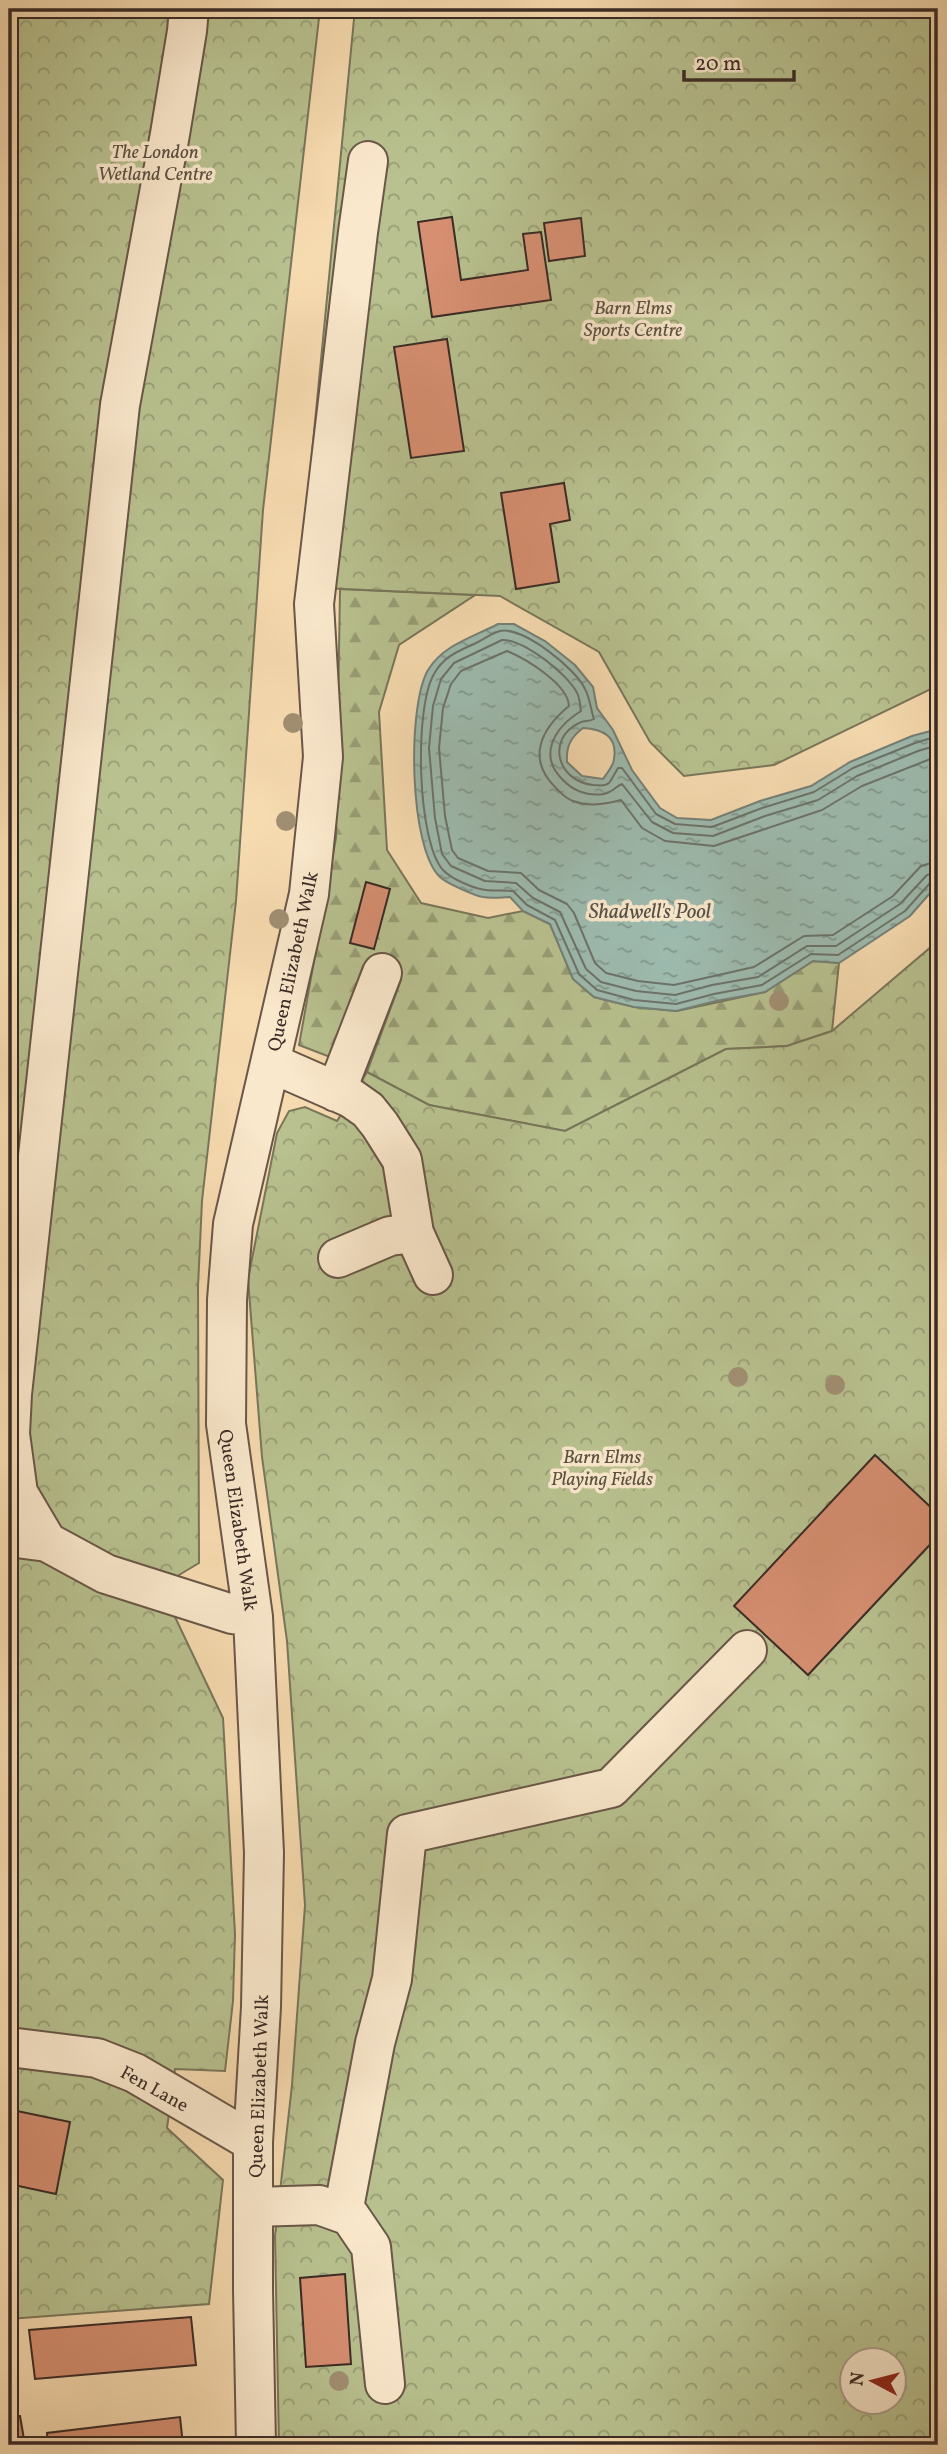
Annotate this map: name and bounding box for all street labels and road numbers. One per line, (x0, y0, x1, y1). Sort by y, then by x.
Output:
street label: Queen Elizabeth Walk (262, 869, 326, 1054)
street label: Queen Elizabeth Walk (211, 1428, 263, 1613)
street label: Queen Elizabeth Walk (244, 1994, 276, 2178)
street label: Fen Lane (115, 2060, 193, 2119)

